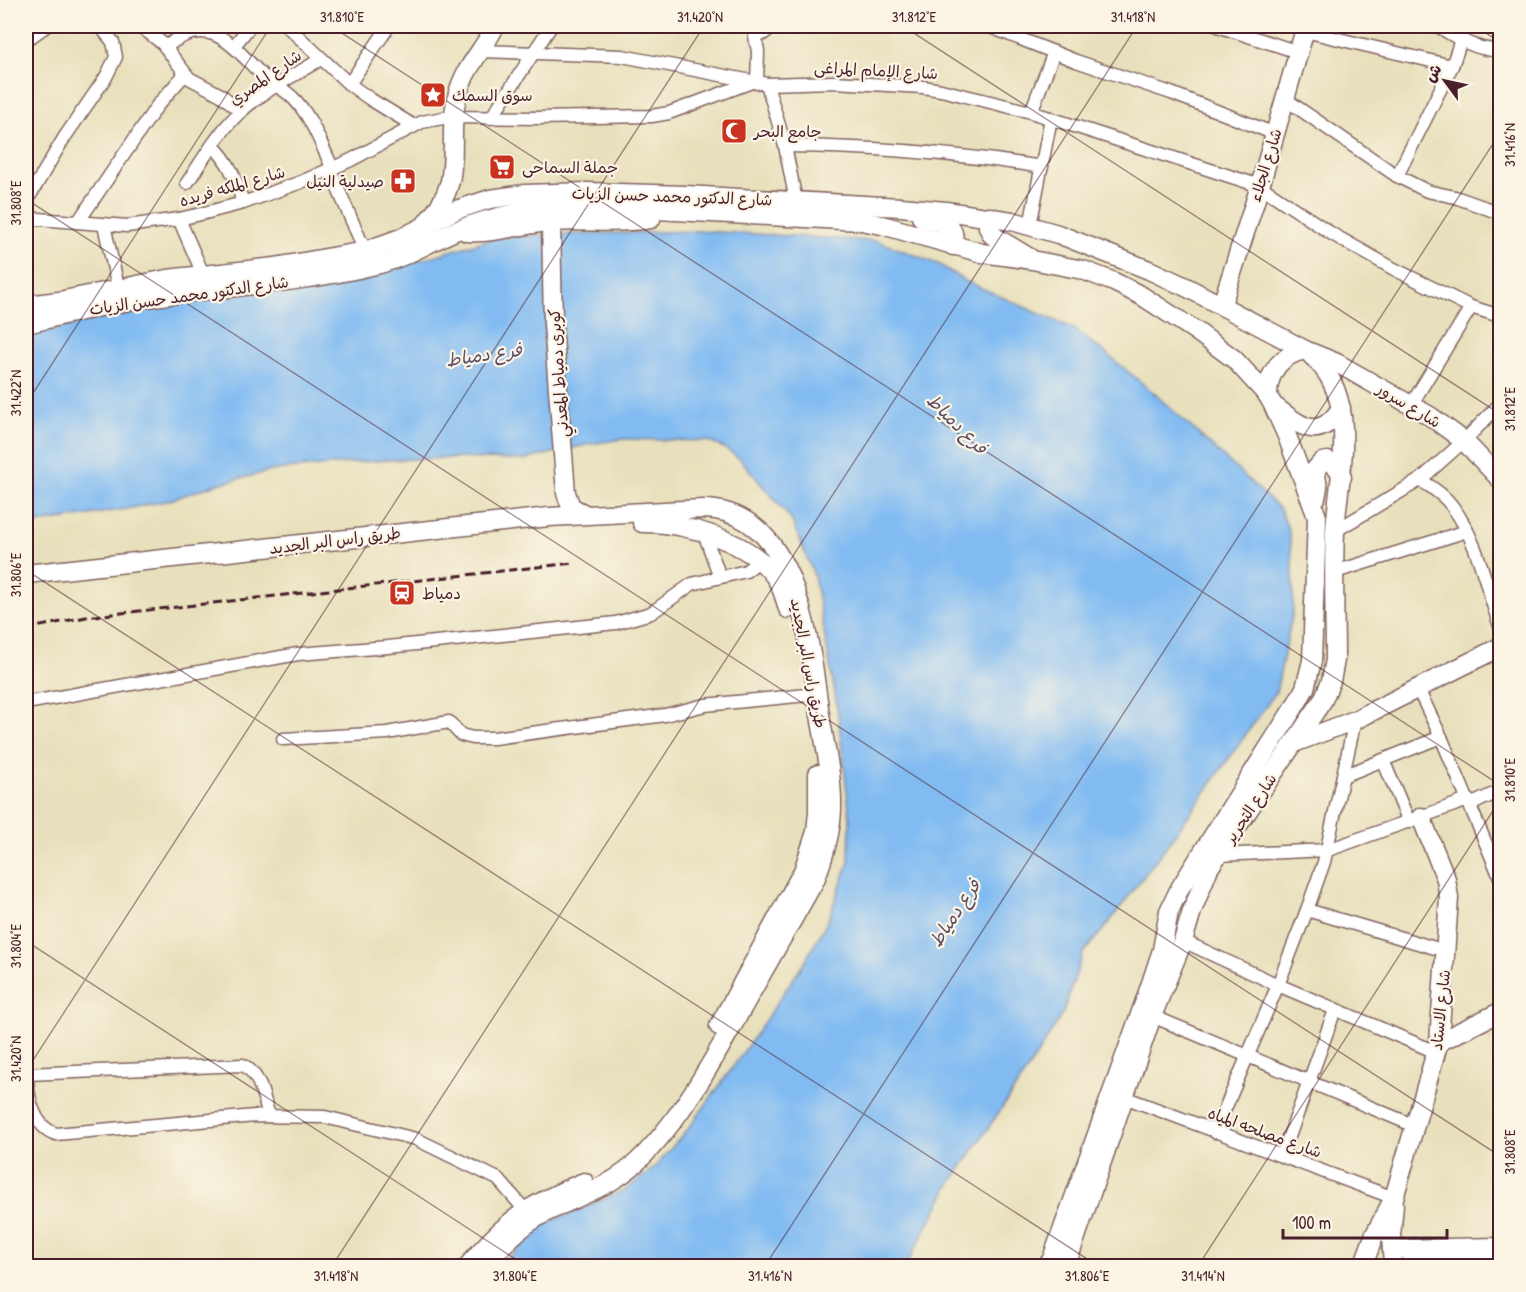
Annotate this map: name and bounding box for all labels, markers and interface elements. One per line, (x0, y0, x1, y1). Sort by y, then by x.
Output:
text: 31.810°E (320, 6, 364, 27)
text: 31.420°N (677, 6, 723, 27)
text: 31.812°E (892, 6, 937, 27)
text: 31.418°N (1111, 6, 1155, 27)
street label: شارع المصري (224, 44, 306, 111)
north arrow (1415, 51, 1475, 111)
street label: شارع الإمام المراغى (813, 56, 939, 86)
text: ش (1418, 59, 1446, 86)
place icon: سوق السمك (418, 80, 448, 110)
place label: سوق السمك (452, 84, 533, 106)
mosque icon: جامع البحر (719, 116, 749, 146)
place label: جامع البحر (752, 120, 822, 143)
text: 31.416°N (1499, 123, 1520, 167)
street label: شارع الجلاء (1243, 126, 1288, 205)
supermarket icon: جملة السماحى (487, 152, 517, 182)
place label: جملة السماحى (522, 156, 618, 178)
street label: شارع الملكه فريده (176, 160, 288, 213)
pharmacy icon: صيدلية النيل (388, 166, 418, 196)
place label: صيدلية النيل (306, 170, 384, 192)
text: 31.808°E (5, 180, 26, 226)
street label: شارع الدكتور محمد حسن الزيات (571, 182, 773, 211)
street label: شارع الدكتور محمد حسن الزيات (88, 270, 290, 321)
street label: كوبرى دمياط المعدني (543, 307, 577, 438)
water label: فرع دمياط (444, 337, 524, 373)
text: 31.422°N (5, 370, 26, 416)
street label: شارع سرور (1371, 376, 1445, 434)
text: 31.812°E (1499, 386, 1520, 431)
water label: فرع دمياط (921, 388, 994, 461)
street label: طريق راس البر الجديد (268, 521, 402, 559)
text: 31.806°E (5, 552, 26, 597)
station icon: دمياط (387, 578, 417, 608)
place label: دمياط (422, 582, 461, 604)
street label: طريق راس البر الجديد (786, 596, 832, 730)
text: 31.810°E (1499, 758, 1520, 802)
street label: شارع التحرير (1217, 769, 1282, 849)
water label: فرع دمياط (923, 874, 987, 952)
text: 31.804°E (5, 923, 26, 968)
street label: شارع الاستاد (1425, 968, 1456, 1052)
text: 31.420°N (5, 1036, 26, 1082)
street label: شارع مصلحه المياه (1205, 1101, 1325, 1164)
text: 31.808°E (1499, 1129, 1520, 1175)
scale bar (1283, 1202, 1446, 1240)
text: 100 m (1292, 1210, 1331, 1235)
text: 31.418°N (314, 1265, 358, 1286)
text: 31.804°E (493, 1265, 538, 1286)
text: 31.416°N (748, 1265, 792, 1286)
text: 31.806°E (1065, 1265, 1110, 1286)
text: 31.414°N (1181, 1265, 1225, 1286)

